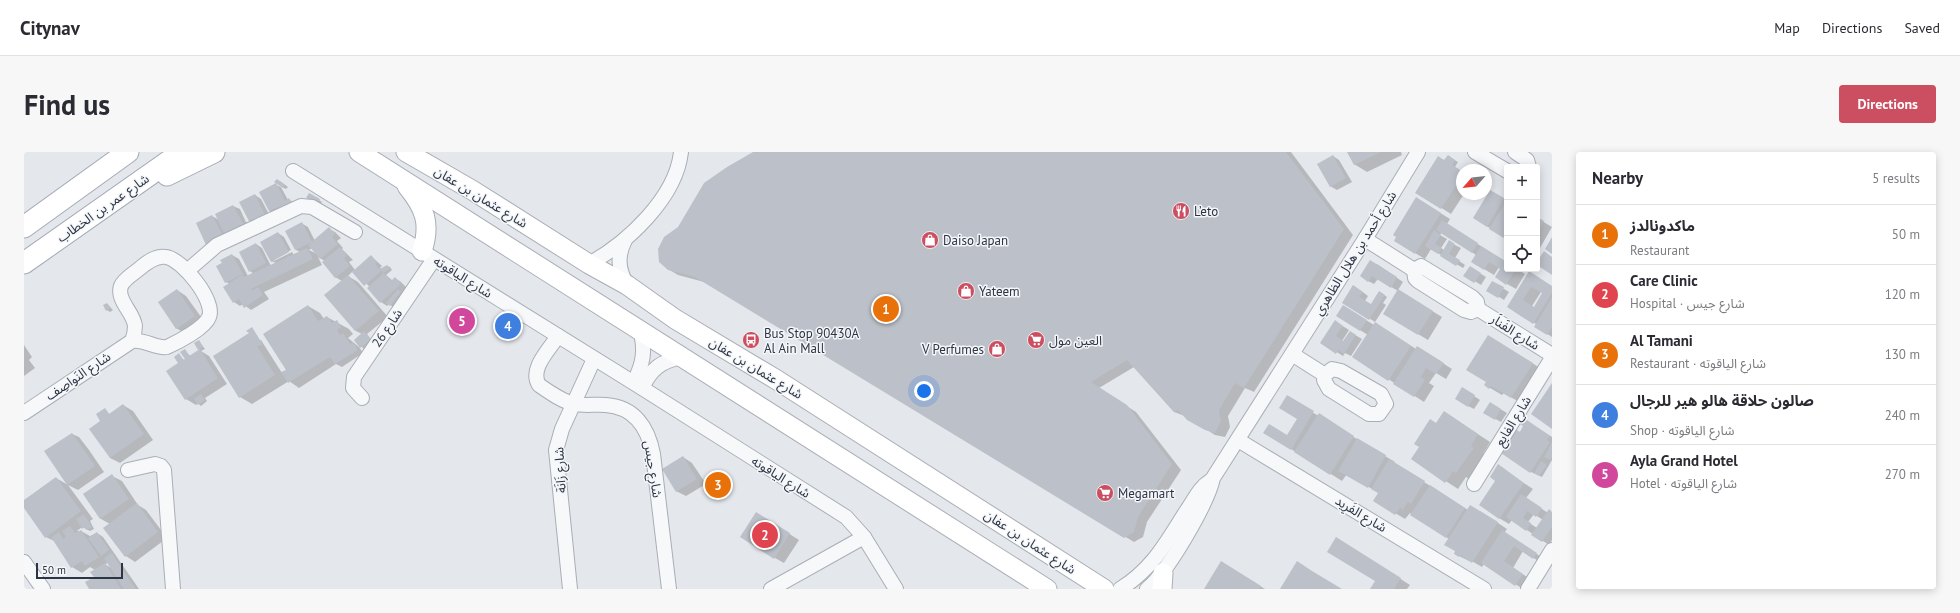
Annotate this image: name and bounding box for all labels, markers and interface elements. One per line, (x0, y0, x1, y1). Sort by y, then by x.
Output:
text: Citynav (20, 16, 80, 40)
text: Map (1774, 19, 1800, 37)
text: Directions (1822, 19, 1882, 37)
text: Saved (1904, 19, 1940, 37)
button: Directions (1839, 85, 1936, 123)
text: Find us (24, 86, 110, 123)
street label: شارع عثمان بن عفان (430, 162, 531, 233)
north arrow (1456, 164, 1492, 200)
map controls (1504, 164, 1540, 272)
button: + (1504, 164, 1540, 200)
text: Nearby (1592, 167, 1643, 189)
street label: شارع عمر بن الخطاب (54, 170, 154, 248)
text: 5 results (1872, 170, 1920, 187)
street label: شارع أحمد بن هلال الظاهري (1310, 188, 1402, 319)
button: − (1504, 200, 1540, 236)
restaurant icon: L’eto (1171, 201, 1191, 221)
place label: L’eto (1194, 203, 1218, 220)
text: ماكدونالدز (1630, 216, 1695, 235)
text: 1 (1601, 226, 1609, 243)
text: 50 m (1892, 226, 1920, 243)
shop icon: Daiso Japan (920, 230, 940, 250)
place label: Daiso Japan (943, 232, 1008, 249)
button: locate (1504, 236, 1540, 272)
text: Restaurant (1630, 242, 1689, 259)
street label: شارع الياقوته (429, 252, 496, 303)
text: Care Clinic (1630, 271, 1698, 290)
shop icon: Yateem (956, 281, 976, 301)
place label: Yateem (979, 283, 1020, 300)
text: 2 (1601, 286, 1609, 303)
text: 120 m (1885, 286, 1920, 303)
pin: 1 (873, 294, 899, 324)
text: Hospital · شارع جيس (1630, 295, 1745, 312)
street label: شارع 26 (368, 305, 408, 352)
pin: 5 (449, 306, 475, 336)
street label: شارع الفَناَر (1485, 309, 1543, 355)
pin: 4 (495, 311, 521, 341)
place label: Bus Stop 90430A Al Ain Mall (764, 325, 860, 357)
bus stop icon: Bus Stop 90430A Al Ain Mall (741, 330, 761, 350)
supermarket icon: العين مول (1026, 330, 1046, 350)
text: Al Tamani (1630, 331, 1693, 350)
place label: العين مول (1049, 332, 1102, 349)
street label: شارع عثمان بن عفان (705, 333, 806, 404)
shop icon: V Perfumes (987, 339, 1007, 359)
place label: V Perfumes (921, 341, 984, 358)
text: 3 (1601, 346, 1609, 363)
text: 130 m (1885, 346, 1920, 363)
street label: شارع النَواصِف (42, 348, 115, 406)
text: Restaurant · شارع الياقوته (1630, 355, 1766, 372)
your location (914, 381, 934, 401)
text: صالون حلاقة هالو هير للرجال (1630, 391, 1814, 410)
street label: شارع الفايع (1491, 393, 1537, 450)
text: 4 (1601, 407, 1609, 424)
text: 240 m (1885, 407, 1920, 424)
text: Shop · شارع الياقوته (1630, 422, 1735, 439)
street label: شارع جيس (638, 439, 666, 499)
street label: شارع زَانَة (550, 446, 572, 493)
text: Ayla Grand Hotel (1630, 451, 1738, 470)
street label: شارع الياقوته (747, 452, 814, 503)
text: 5 (1601, 466, 1609, 483)
text: 270 m (1885, 466, 1920, 483)
pin: 3 (705, 470, 731, 500)
text: Hotel · شارع الياقوته (1630, 475, 1737, 492)
supermarket icon: Megamart (1095, 483, 1115, 503)
place label: Megamart (1118, 485, 1175, 502)
street label: شارع الفَرِيد (1331, 492, 1390, 538)
street label: شارع عثمان بن عفان (980, 506, 1079, 580)
pin: 2 (752, 520, 778, 550)
scale bar (36, 561, 123, 580)
text: 50 m (42, 563, 66, 577)

